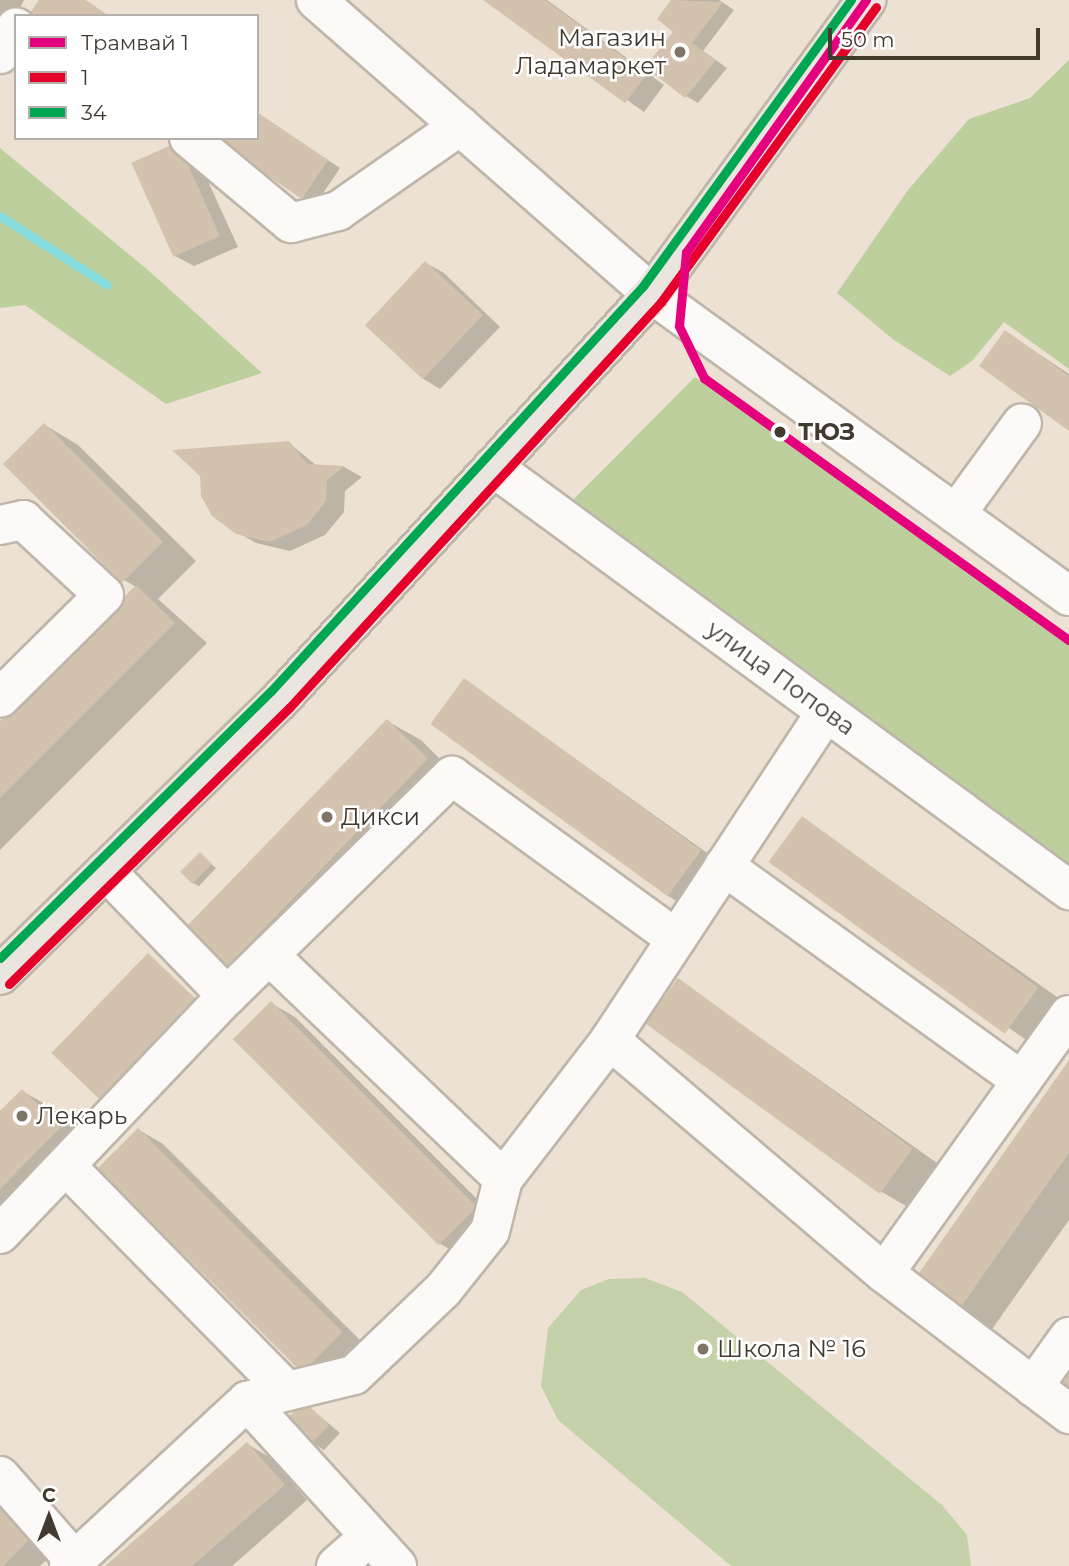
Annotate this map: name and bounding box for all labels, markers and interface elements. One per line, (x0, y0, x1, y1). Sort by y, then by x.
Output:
legend (14, 14, 259, 140)
scale bar (831, 14, 1043, 58)
place label: Магазин Ладамаркет (515, 24, 666, 80)
text: 50 m (841, 27, 895, 52)
text: Трамвай 1 (81, 30, 189, 55)
marker: Магазин Ладамаркет (672, 44, 688, 60)
text: 1 (81, 65, 89, 90)
text: 34 (81, 100, 107, 125)
place label: ТЮЗ (798, 418, 855, 446)
marker: ТЮЗ (769, 421, 791, 443)
street label: улица Попова (701, 615, 861, 741)
place label: Дикси (341, 803, 420, 831)
marker: Дикси (319, 809, 335, 825)
place label: Лекарь (36, 1102, 127, 1130)
marker: Лекарь (14, 1108, 30, 1124)
place label: Школа № 16 (717, 1335, 866, 1363)
marker: Школа № 16 (695, 1341, 711, 1357)
north arrow (14, 1482, 84, 1552)
text: С (42, 1484, 56, 1507)

